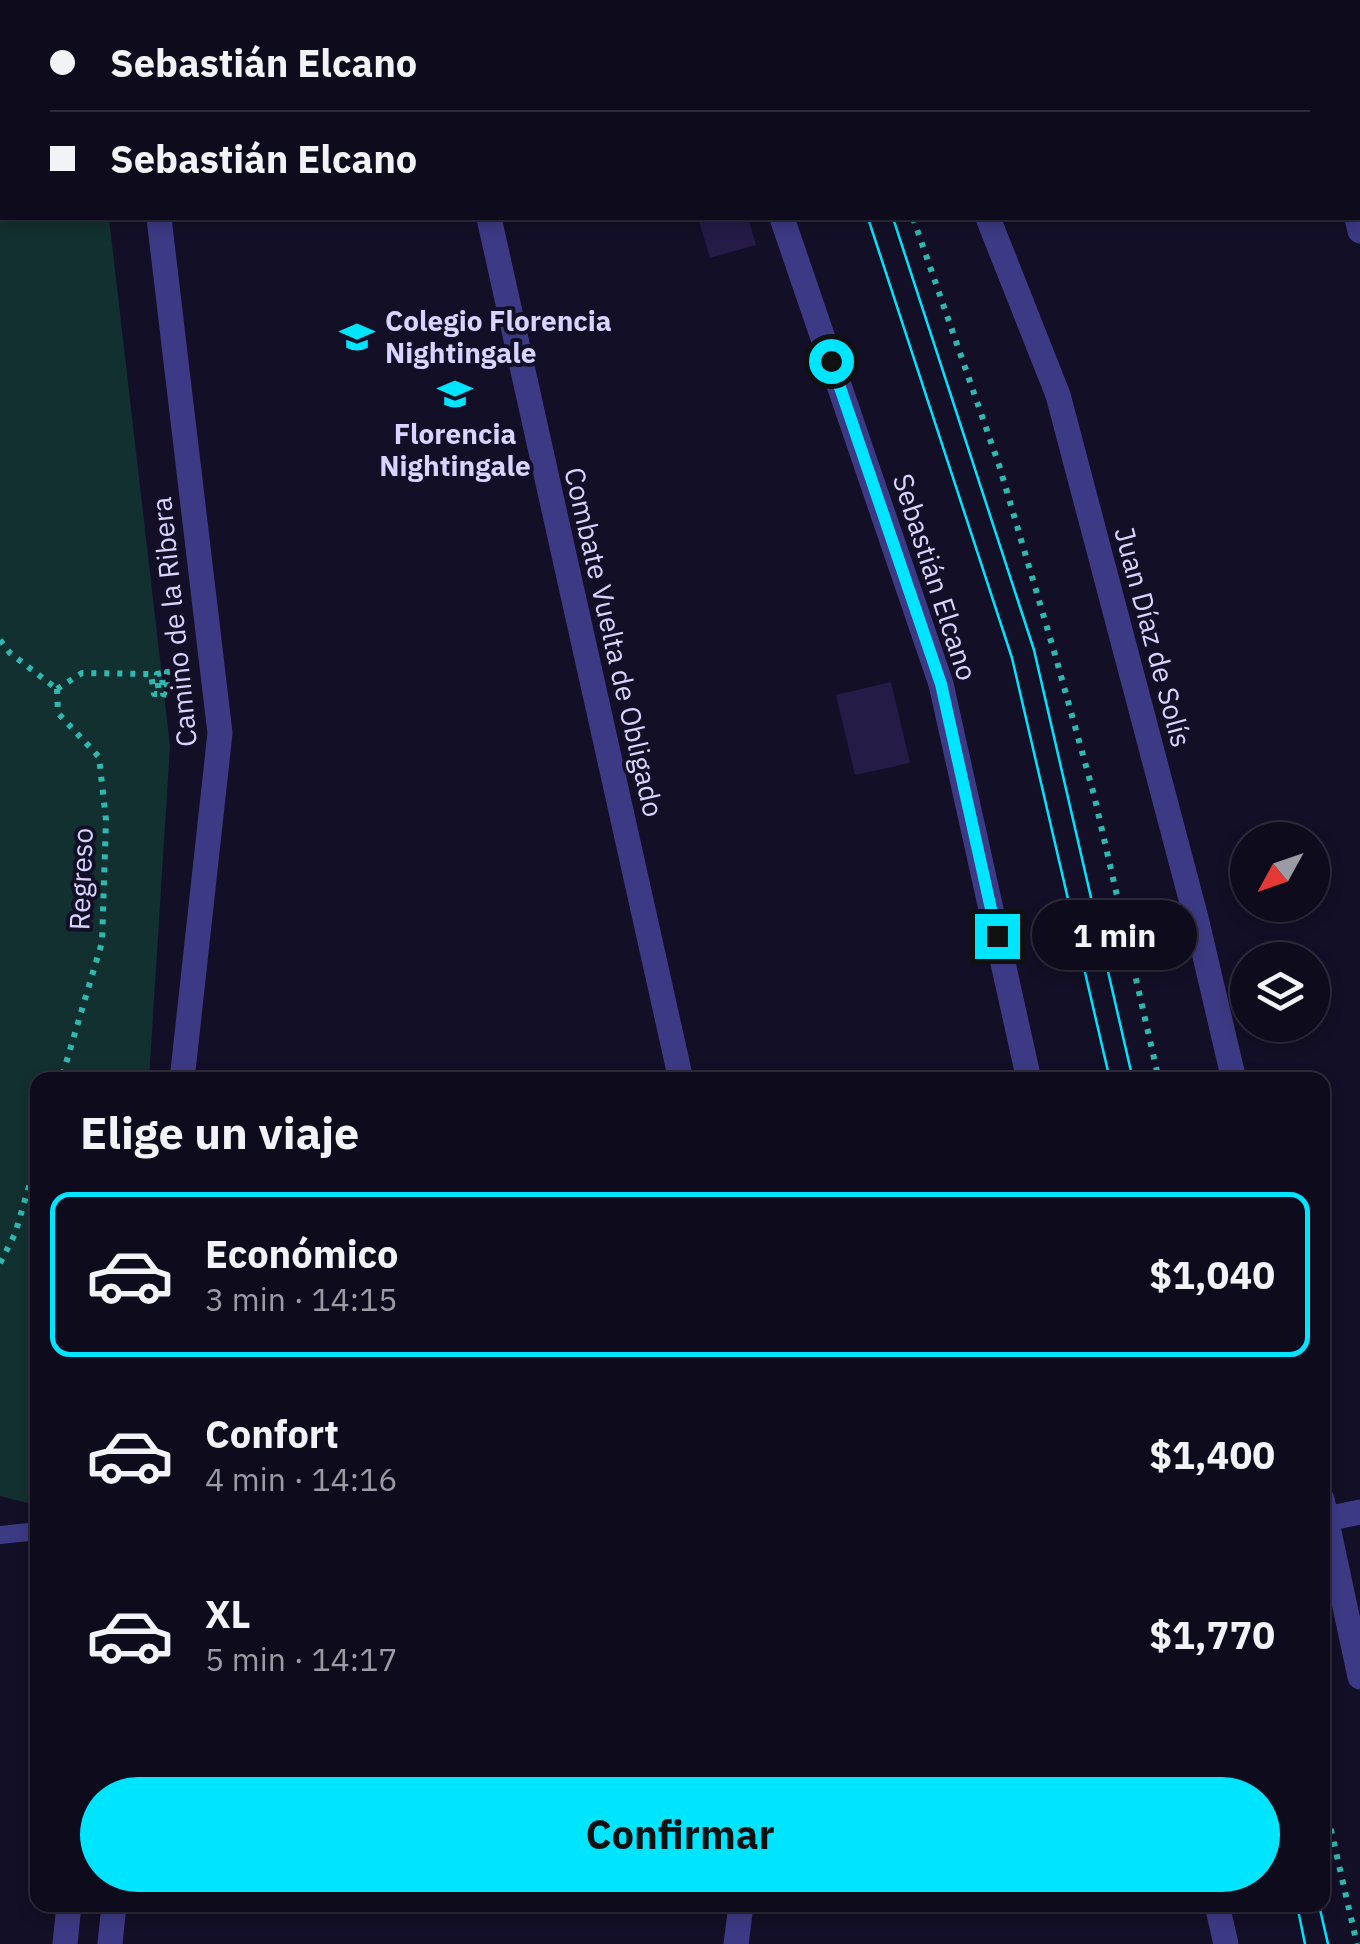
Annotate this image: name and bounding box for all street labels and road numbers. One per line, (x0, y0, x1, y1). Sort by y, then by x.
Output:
street label: Combate Vuelta de Obligado (556, 464, 673, 820)
street label: Sebastián Elcano (885, 469, 986, 685)
street label: Camino de la Ribera (142, 495, 205, 749)
street label: Juan Díaz de Solís (1106, 523, 1201, 751)
street label: Regreso (60, 827, 101, 931)

